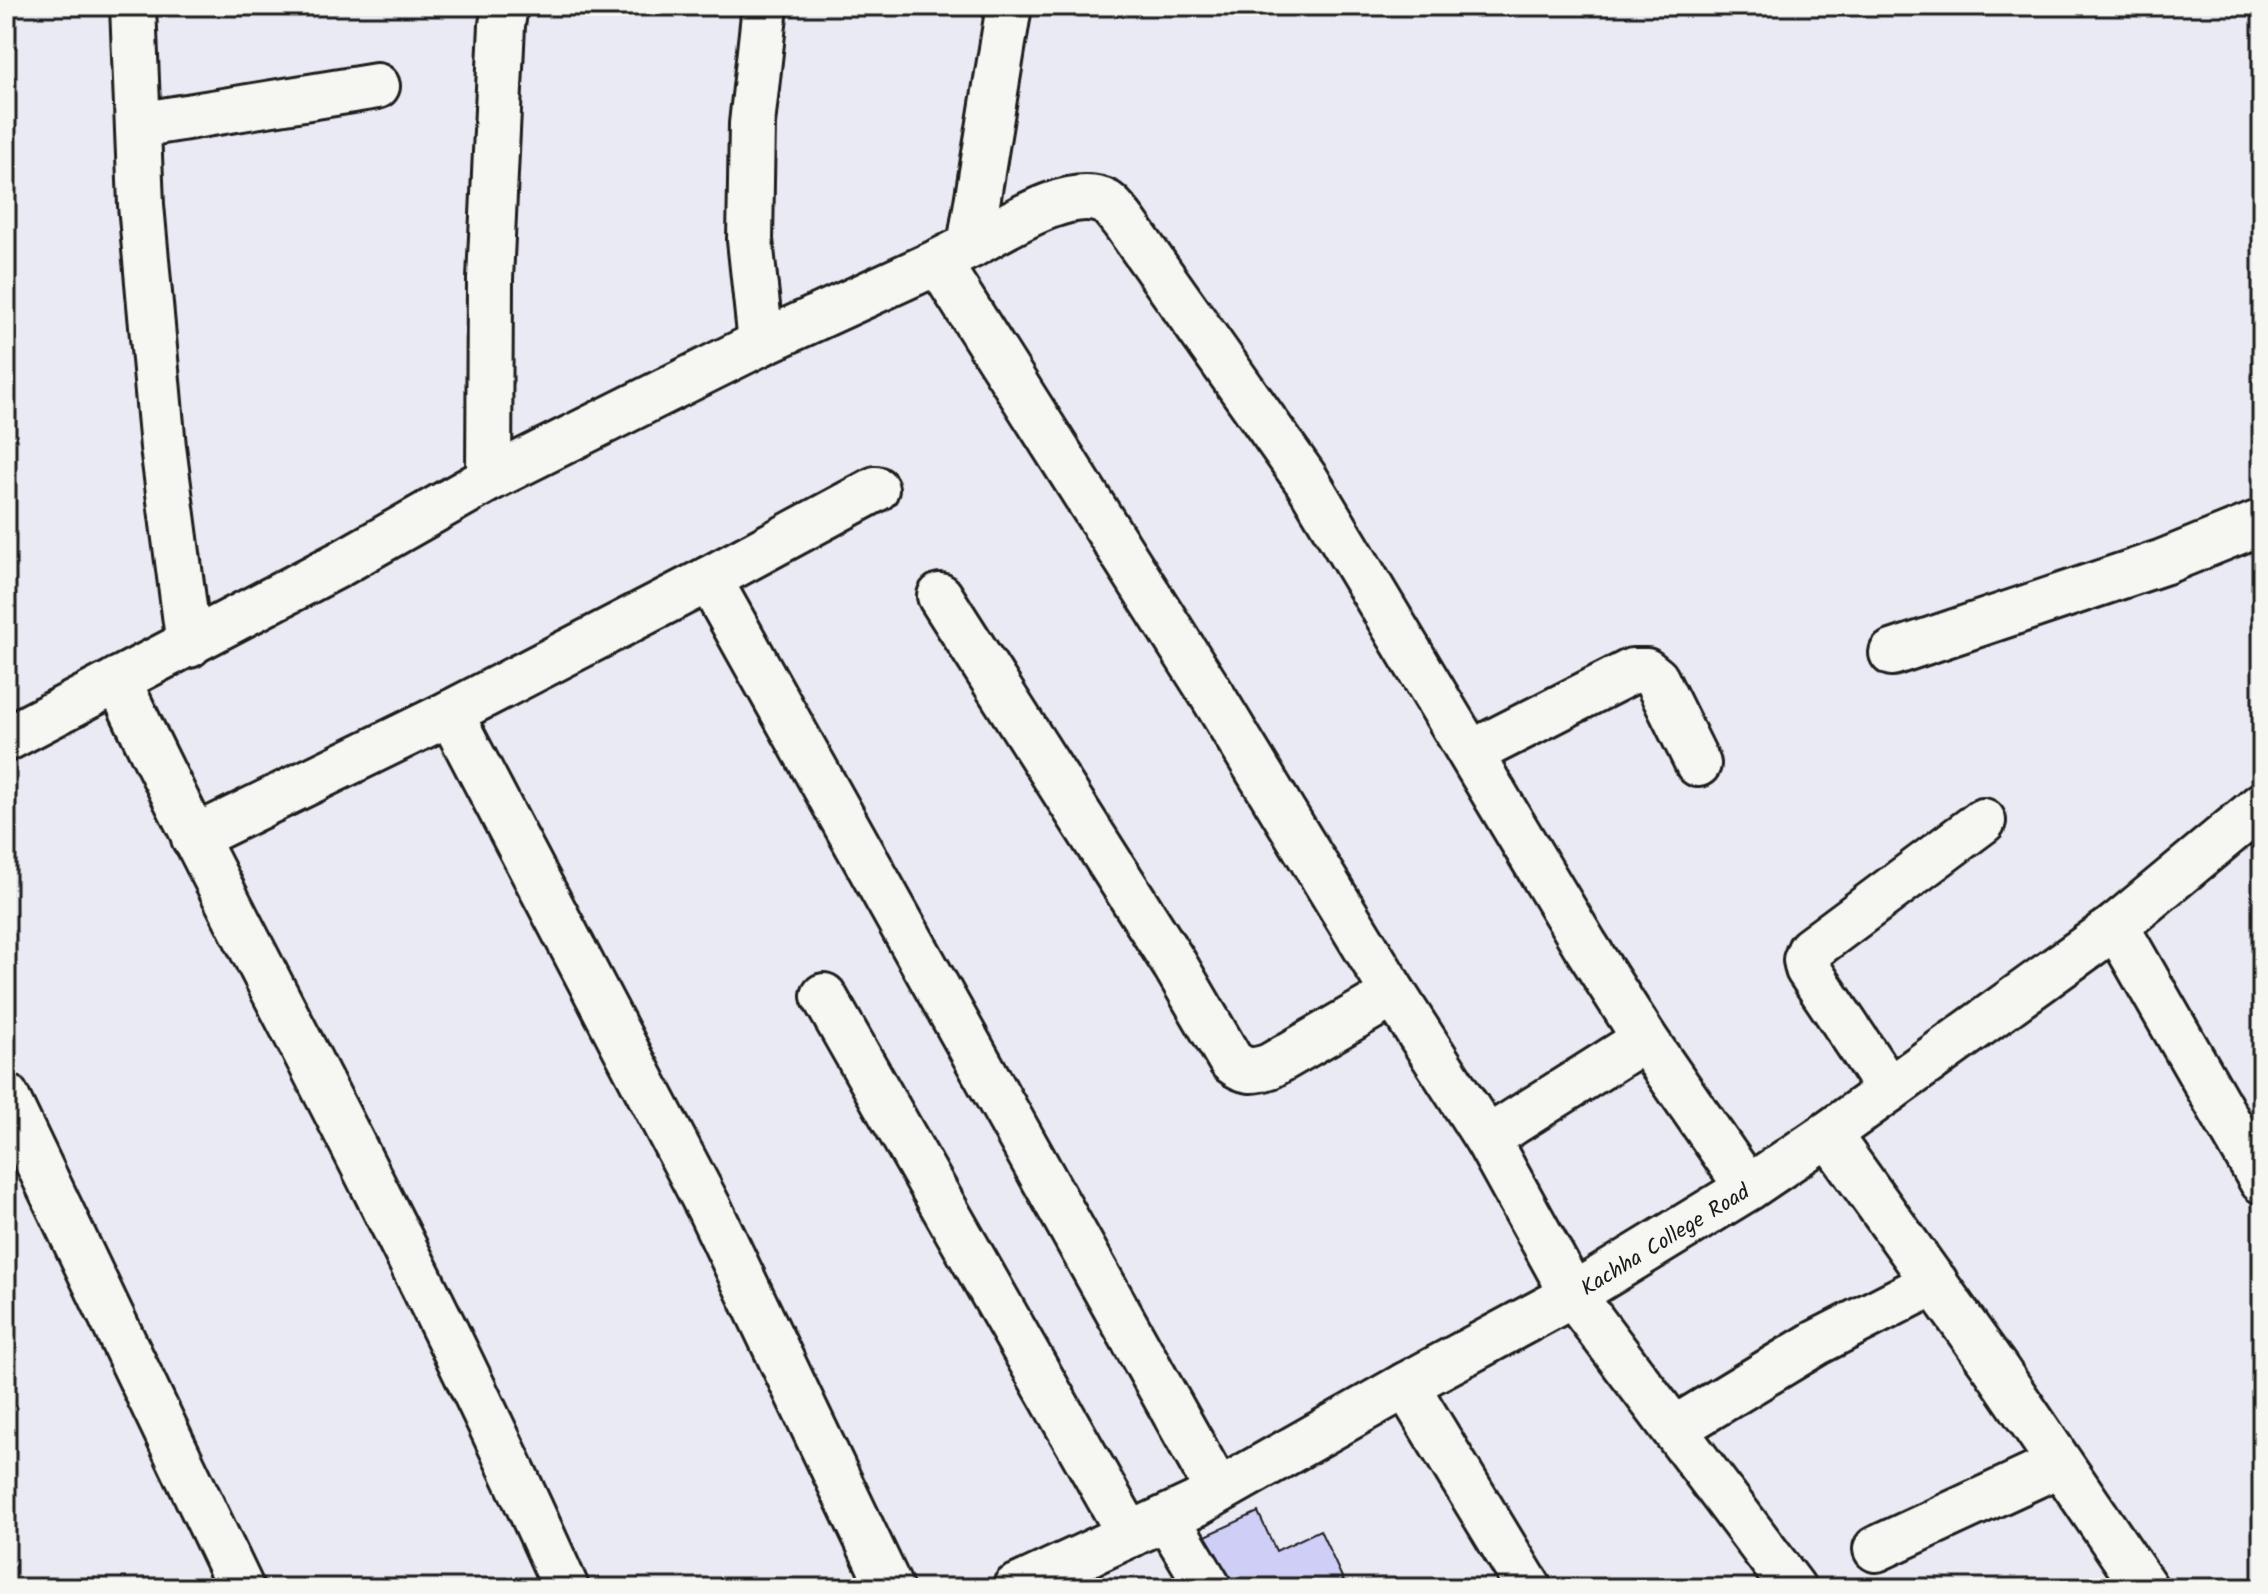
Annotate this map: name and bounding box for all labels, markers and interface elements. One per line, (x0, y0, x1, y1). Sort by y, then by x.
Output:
street label: Kachha College Road (1574, 1175, 1758, 1306)

